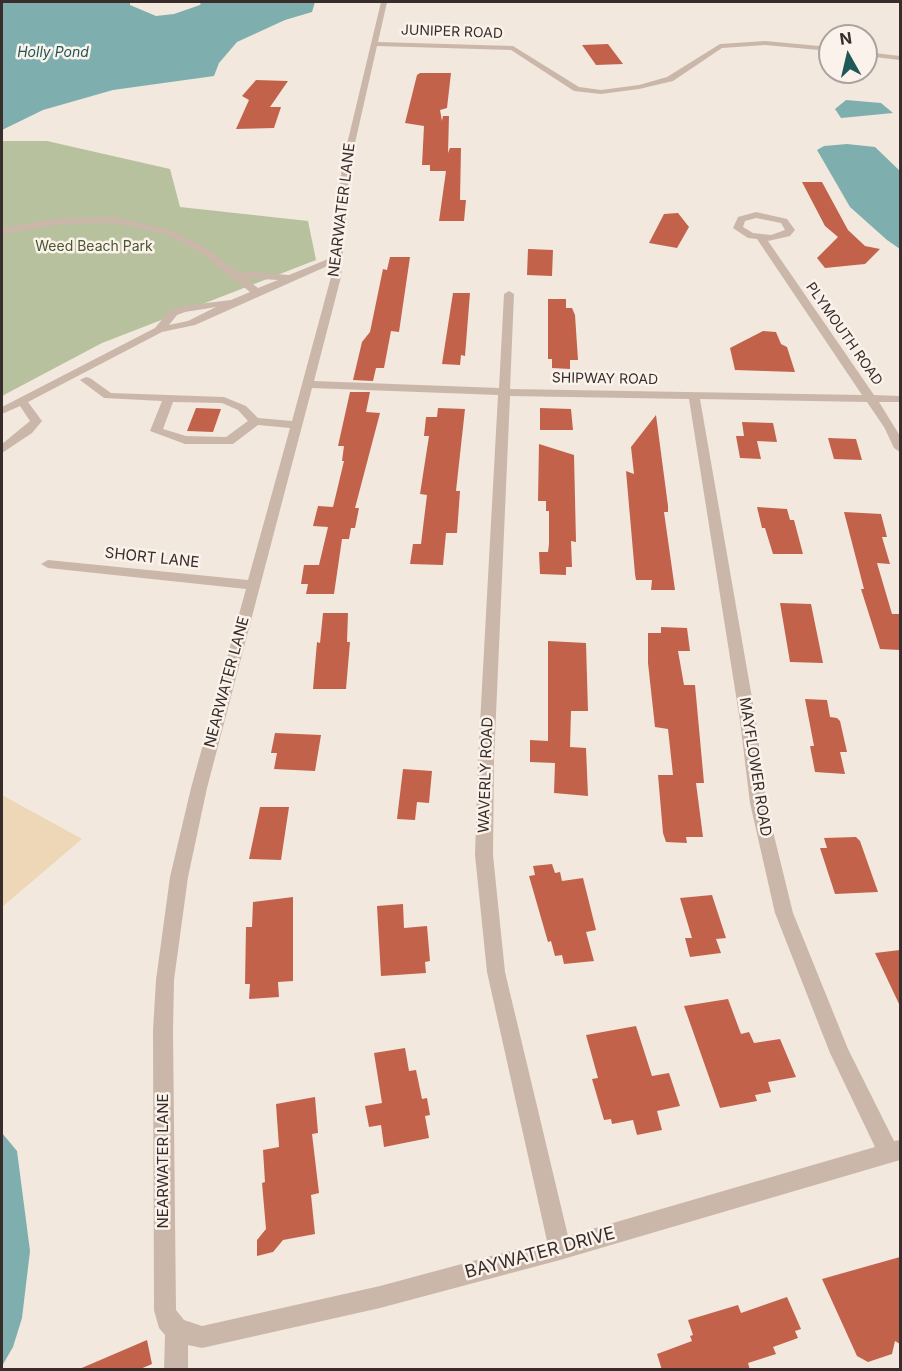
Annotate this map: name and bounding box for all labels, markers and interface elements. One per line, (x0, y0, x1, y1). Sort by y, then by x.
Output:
street label: JUNIPER ROAD (401, 22, 503, 42)
north arrow (818, 24, 878, 84)
text: N (838, 27, 853, 49)
water label: Holly Pond (17, 45, 89, 61)
street label: NEARWATER LANE (325, 142, 359, 278)
park label: Weed Beach Park (35, 239, 153, 255)
street label: PLYMOUTH ROAD (802, 279, 886, 389)
street label: SHIPWAY ROAD (552, 370, 658, 388)
street label: SHORT LANE (104, 544, 200, 572)
street label: NEARWATER LANE (201, 614, 253, 750)
street label: MAYFLOWER ROAD (735, 696, 775, 838)
street label: WAVERLY ROAD (475, 717, 497, 833)
street label: NEARWATER LANE (154, 1093, 172, 1229)
street label: BAYWATER DRIVE (463, 1223, 617, 1283)

